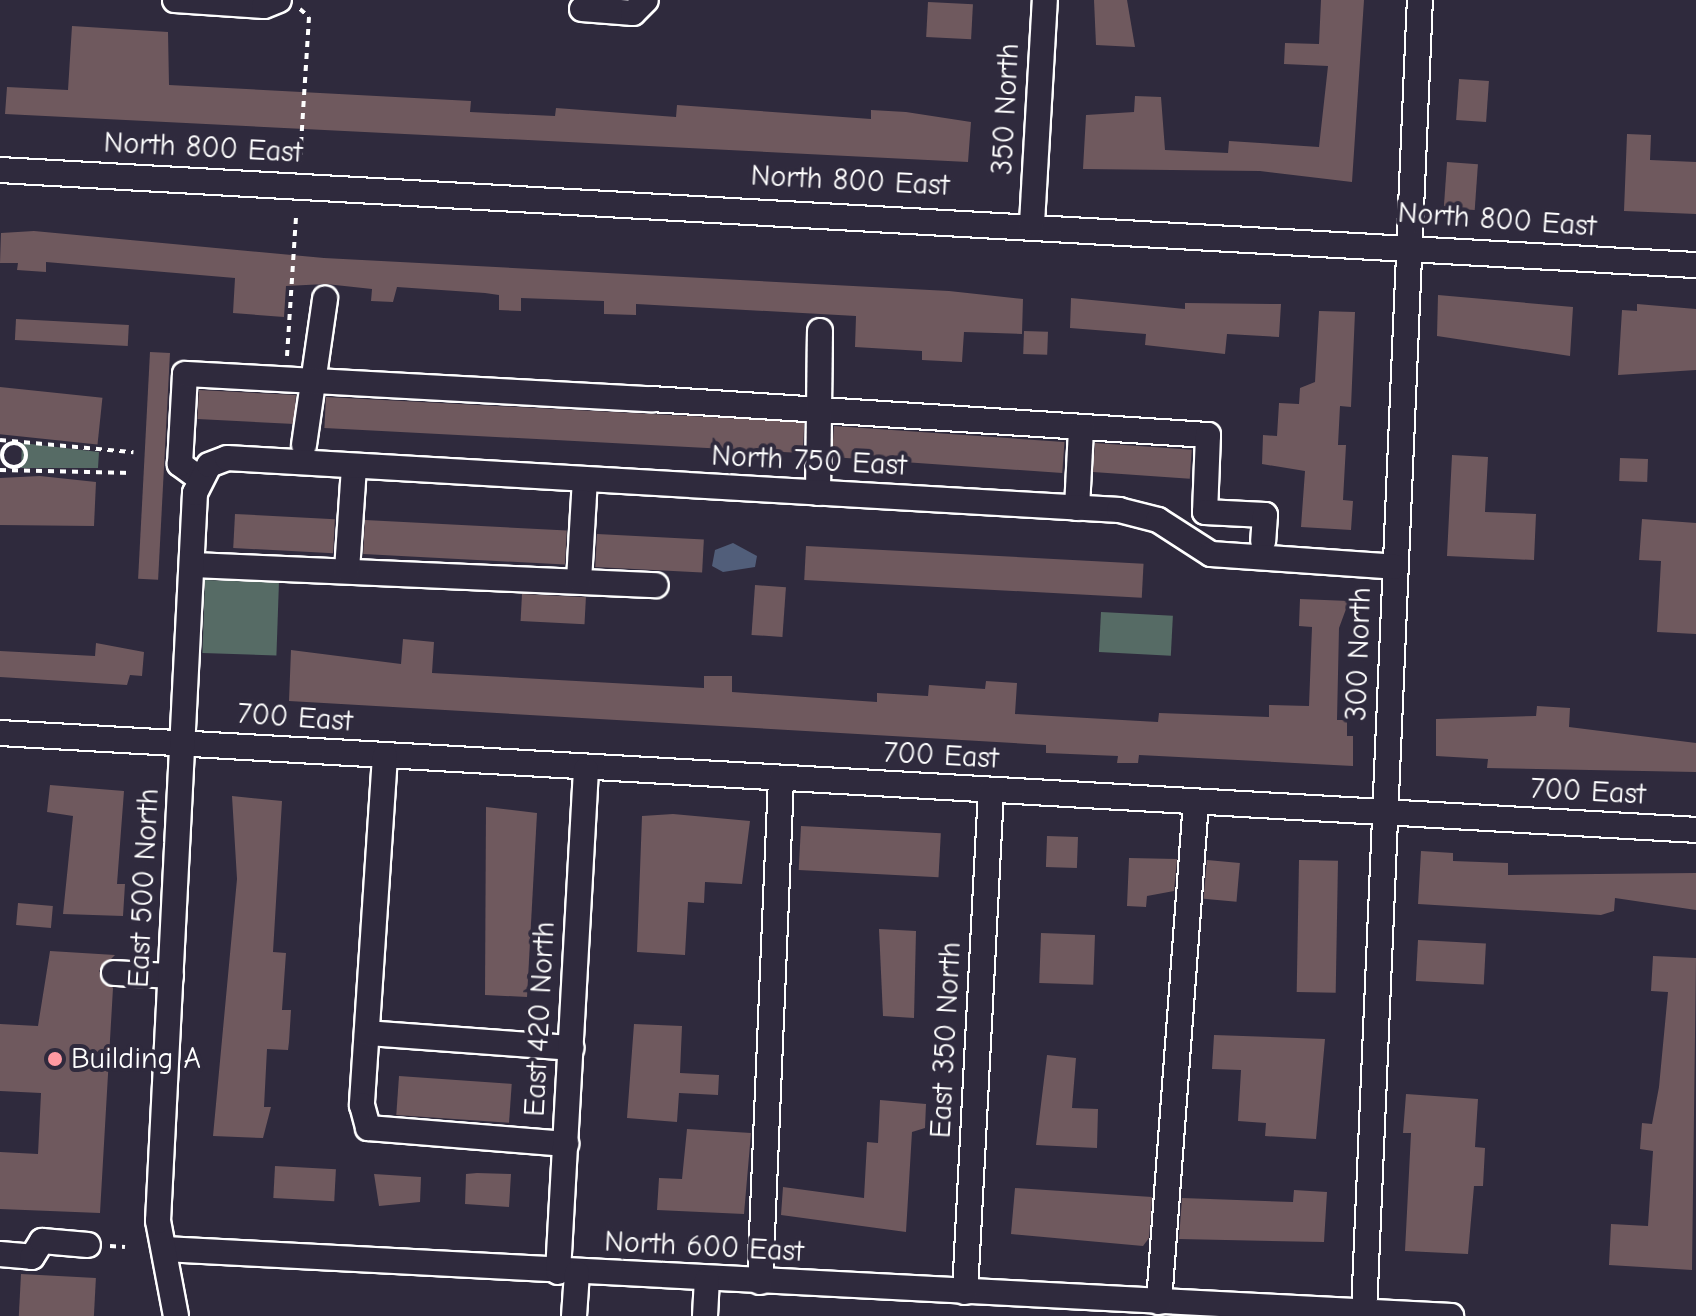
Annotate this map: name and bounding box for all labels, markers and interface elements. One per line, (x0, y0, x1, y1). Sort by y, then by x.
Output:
street label: 350 North (985, 42, 1027, 176)
street label: North 800 East (103, 125, 303, 171)
street label: North 800 East (750, 158, 950, 204)
street label: North 800 East (1397, 195, 1597, 245)
street label: North 750 East (710, 438, 908, 484)
street label: 300 North (1339, 586, 1379, 722)
street label: 700 East (236, 696, 354, 740)
street label: 700 East (882, 735, 1000, 777)
street label: 700 East (1529, 771, 1647, 813)
street label: East 500 North (121, 787, 167, 989)
street label: East 420 North (517, 921, 563, 1117)
street label: East 350 North (923, 941, 969, 1139)
place label: Building A (71, 1041, 201, 1077)
marker: Building A (46, 1050, 64, 1068)
street label: North 600 East (603, 1224, 805, 1270)

